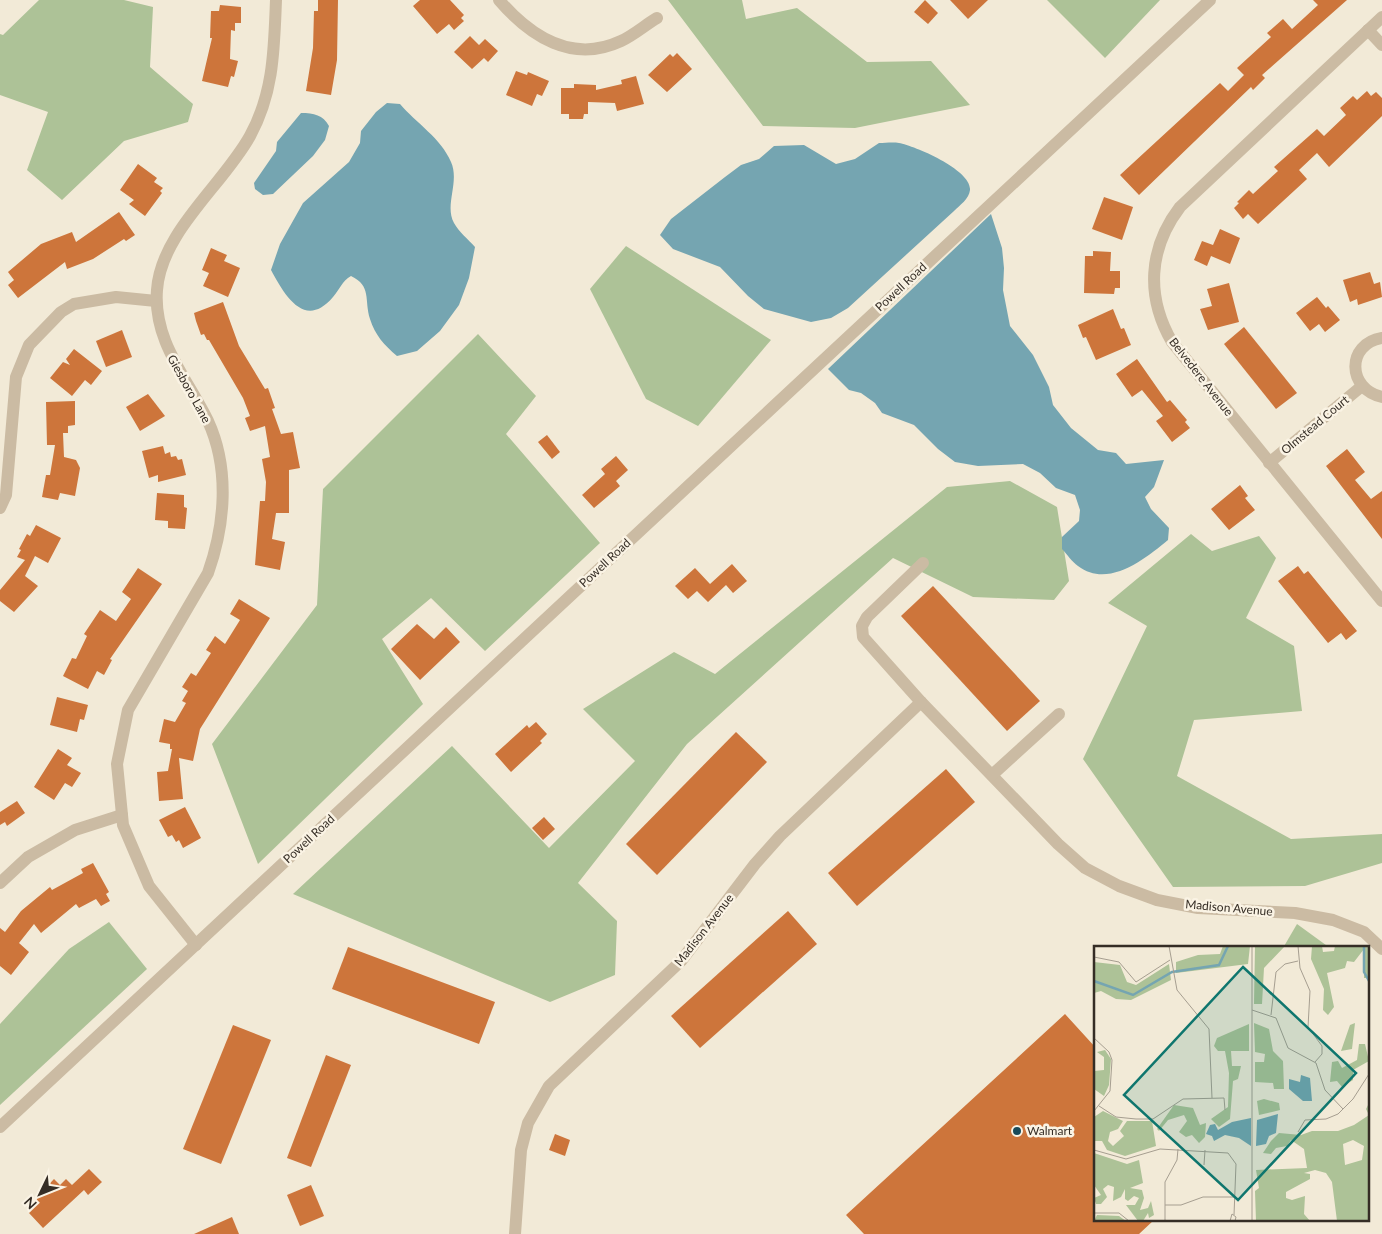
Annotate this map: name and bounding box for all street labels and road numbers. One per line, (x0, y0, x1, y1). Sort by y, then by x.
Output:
street label: Powell Road (872, 259, 929, 314)
street label: Belvedere Avenue (1166, 335, 1237, 419)
street label: Giesboro Lane (165, 352, 214, 426)
street label: Olmstead Court (1278, 391, 1352, 457)
street label: Powell Road (576, 535, 633, 590)
street label: Powell Road (280, 811, 337, 866)
street label: Madison Avenue (671, 891, 736, 969)
street label: Madison Avenue (1185, 896, 1273, 919)

